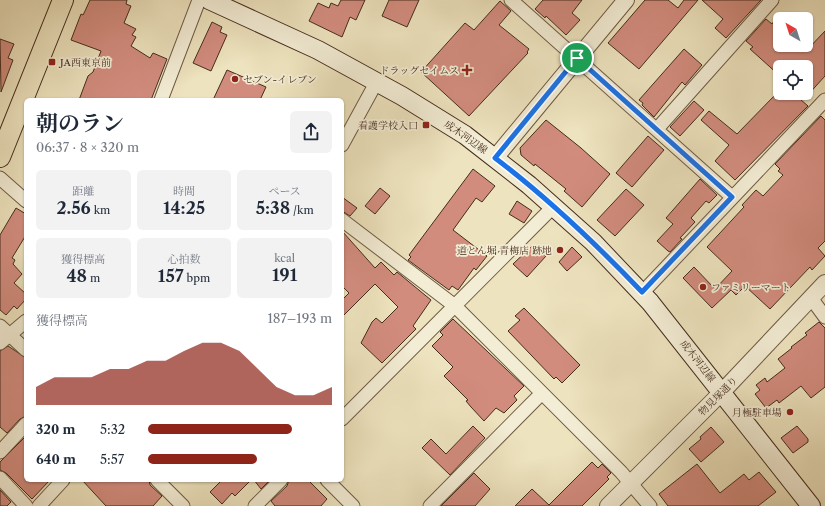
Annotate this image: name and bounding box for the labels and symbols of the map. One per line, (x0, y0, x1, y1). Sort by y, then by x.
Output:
north arrow (773, 12, 813, 52)
pin (560, 41, 594, 75)
place label: JA西東京前 (58, 56, 111, 69)
marker: JA西東京前 (47, 57, 57, 67)
place label: ドラッグセイムス (380, 64, 459, 77)
marker: ドラッグセイムス (462, 65, 472, 75)
place label: セブン-イレブン (243, 73, 317, 86)
marker: セブン-イレブン (230, 74, 240, 84)
street label: 成木河辺線 (442, 117, 490, 157)
place label: 看護学校入口 (358, 119, 418, 132)
marker: 看護学校入口 (421, 120, 431, 130)
place label: 道とん堀 青梅店 跡地 (457, 244, 552, 257)
marker: 道とん堀 青梅店 跡地 (555, 245, 565, 255)
place label: ファミリーマート (711, 281, 791, 294)
marker: ファミリーマート (698, 282, 708, 292)
street label: 成木河辺線 (677, 337, 719, 385)
street label: 物見塚通り (696, 374, 740, 418)
place label: 月極駐車場 (732, 406, 782, 419)
marker: 月極駐車場 (785, 407, 795, 417)

